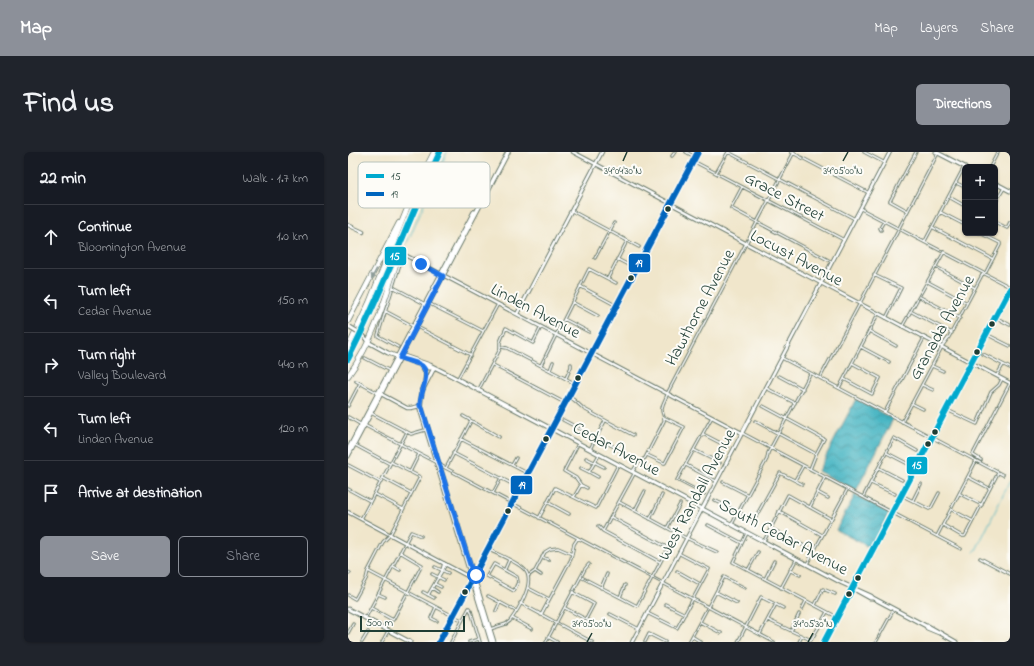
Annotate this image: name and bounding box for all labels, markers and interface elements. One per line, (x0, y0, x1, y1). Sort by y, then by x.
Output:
text: Map (20, 15, 52, 42)
text: Map (874, 18, 898, 39)
text: Layers (920, 18, 958, 39)
text: Share (980, 18, 1014, 39)
text: Find us (24, 84, 114, 125)
button: Directions (916, 84, 1010, 125)
legend (358, 162, 490, 208)
text: 34°04'30"N (604, 164, 642, 179)
text: 34°05'00"N (823, 164, 863, 179)
map controls (962, 164, 998, 236)
button: + (962, 164, 998, 200)
text: 22 min (40, 166, 86, 191)
street label: Grace Street (740, 166, 829, 229)
text: Walk · 1.7 km (243, 169, 308, 188)
text: 15 (391, 169, 401, 185)
text: 19 (391, 187, 398, 203)
button: − (962, 200, 998, 236)
unlabelled marker (663, 204, 673, 214)
text: Continue (78, 216, 132, 238)
street label: Locust Avenue (745, 223, 847, 293)
icon: ahead (40, 226, 62, 248)
text: 1.0 km (277, 227, 308, 246)
text: Bloomington Avenue (78, 238, 186, 257)
street label: Hawthorne Avenue (659, 244, 742, 371)
line badge: 15 (384, 246, 407, 266)
text: 15 (390, 249, 401, 265)
line badge: 19 (628, 253, 651, 273)
route end (412, 255, 430, 273)
text: 19 (636, 256, 643, 272)
one-way arrow (370, 268, 377, 280)
street label: Granada Avenue (903, 270, 982, 385)
unlabelled marker (626, 273, 636, 283)
street label: Linden Avenue (486, 277, 585, 346)
text: Turn left (78, 280, 131, 302)
icon: left (40, 290, 62, 312)
text: 150 m (277, 291, 308, 310)
text: Cedar Avenue (78, 302, 151, 321)
unlabelled marker (987, 319, 997, 329)
text: Turn right (78, 344, 136, 366)
unlabelled marker (972, 347, 982, 357)
icon: right (40, 354, 62, 376)
text: 440 m (278, 355, 308, 374)
text: Valley Boulevard (78, 366, 166, 385)
unlabelled marker (573, 373, 583, 383)
text: Turn left (78, 408, 131, 430)
street label: Cedar Avenue (568, 416, 665, 483)
icon: left (40, 418, 62, 440)
text: 120 m (278, 419, 308, 438)
street label: West Randall Avenue (652, 424, 743, 565)
unlabelled marker (930, 427, 940, 437)
text: Linden Avenue (78, 430, 153, 449)
unlabelled marker (541, 434, 551, 444)
unlabelled marker (923, 439, 933, 449)
line badge: 15 (906, 456, 928, 475)
text: 15 (912, 458, 923, 474)
line badge: 19 (510, 475, 533, 495)
text: 19 (519, 478, 526, 494)
icon: arrive (40, 482, 62, 504)
text: Arrive at destination (78, 482, 202, 504)
street label: South Cedar Avenue (714, 493, 853, 582)
unlabelled marker (503, 506, 513, 516)
button: Save (40, 536, 170, 577)
button: Share (178, 536, 308, 577)
route start (467, 566, 485, 584)
unlabelled marker (853, 573, 863, 583)
unlabelled marker (460, 587, 470, 597)
unlabelled marker (844, 589, 854, 599)
scale bar (360, 614, 465, 633)
text: 500 m (366, 615, 393, 631)
text: 34°05'00"N (572, 617, 612, 632)
text: 34°05'30"N (793, 617, 833, 632)

